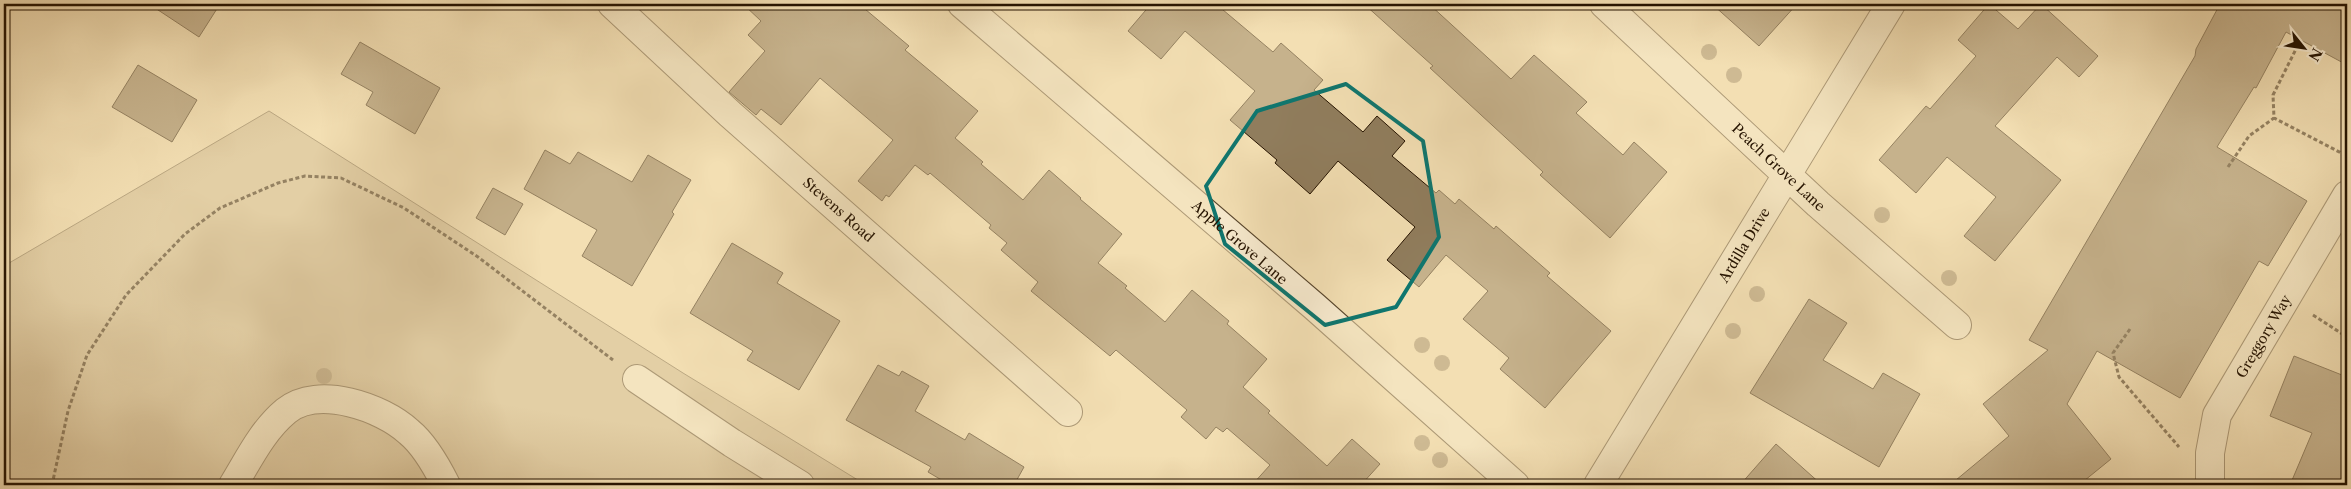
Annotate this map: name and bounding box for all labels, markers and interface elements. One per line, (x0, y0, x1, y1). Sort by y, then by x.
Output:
north arrow (2278, 22, 2328, 72)
text: N (2304, 45, 2326, 64)
street label: Peach Grove Lane (1728, 119, 1829, 215)
street label: Stevens Road (799, 173, 878, 246)
street label: Apple Grove Lane (1187, 196, 1291, 289)
street label: Ardilla Drive (1714, 204, 1774, 287)
street label: Greggory Way (2232, 291, 2295, 381)

